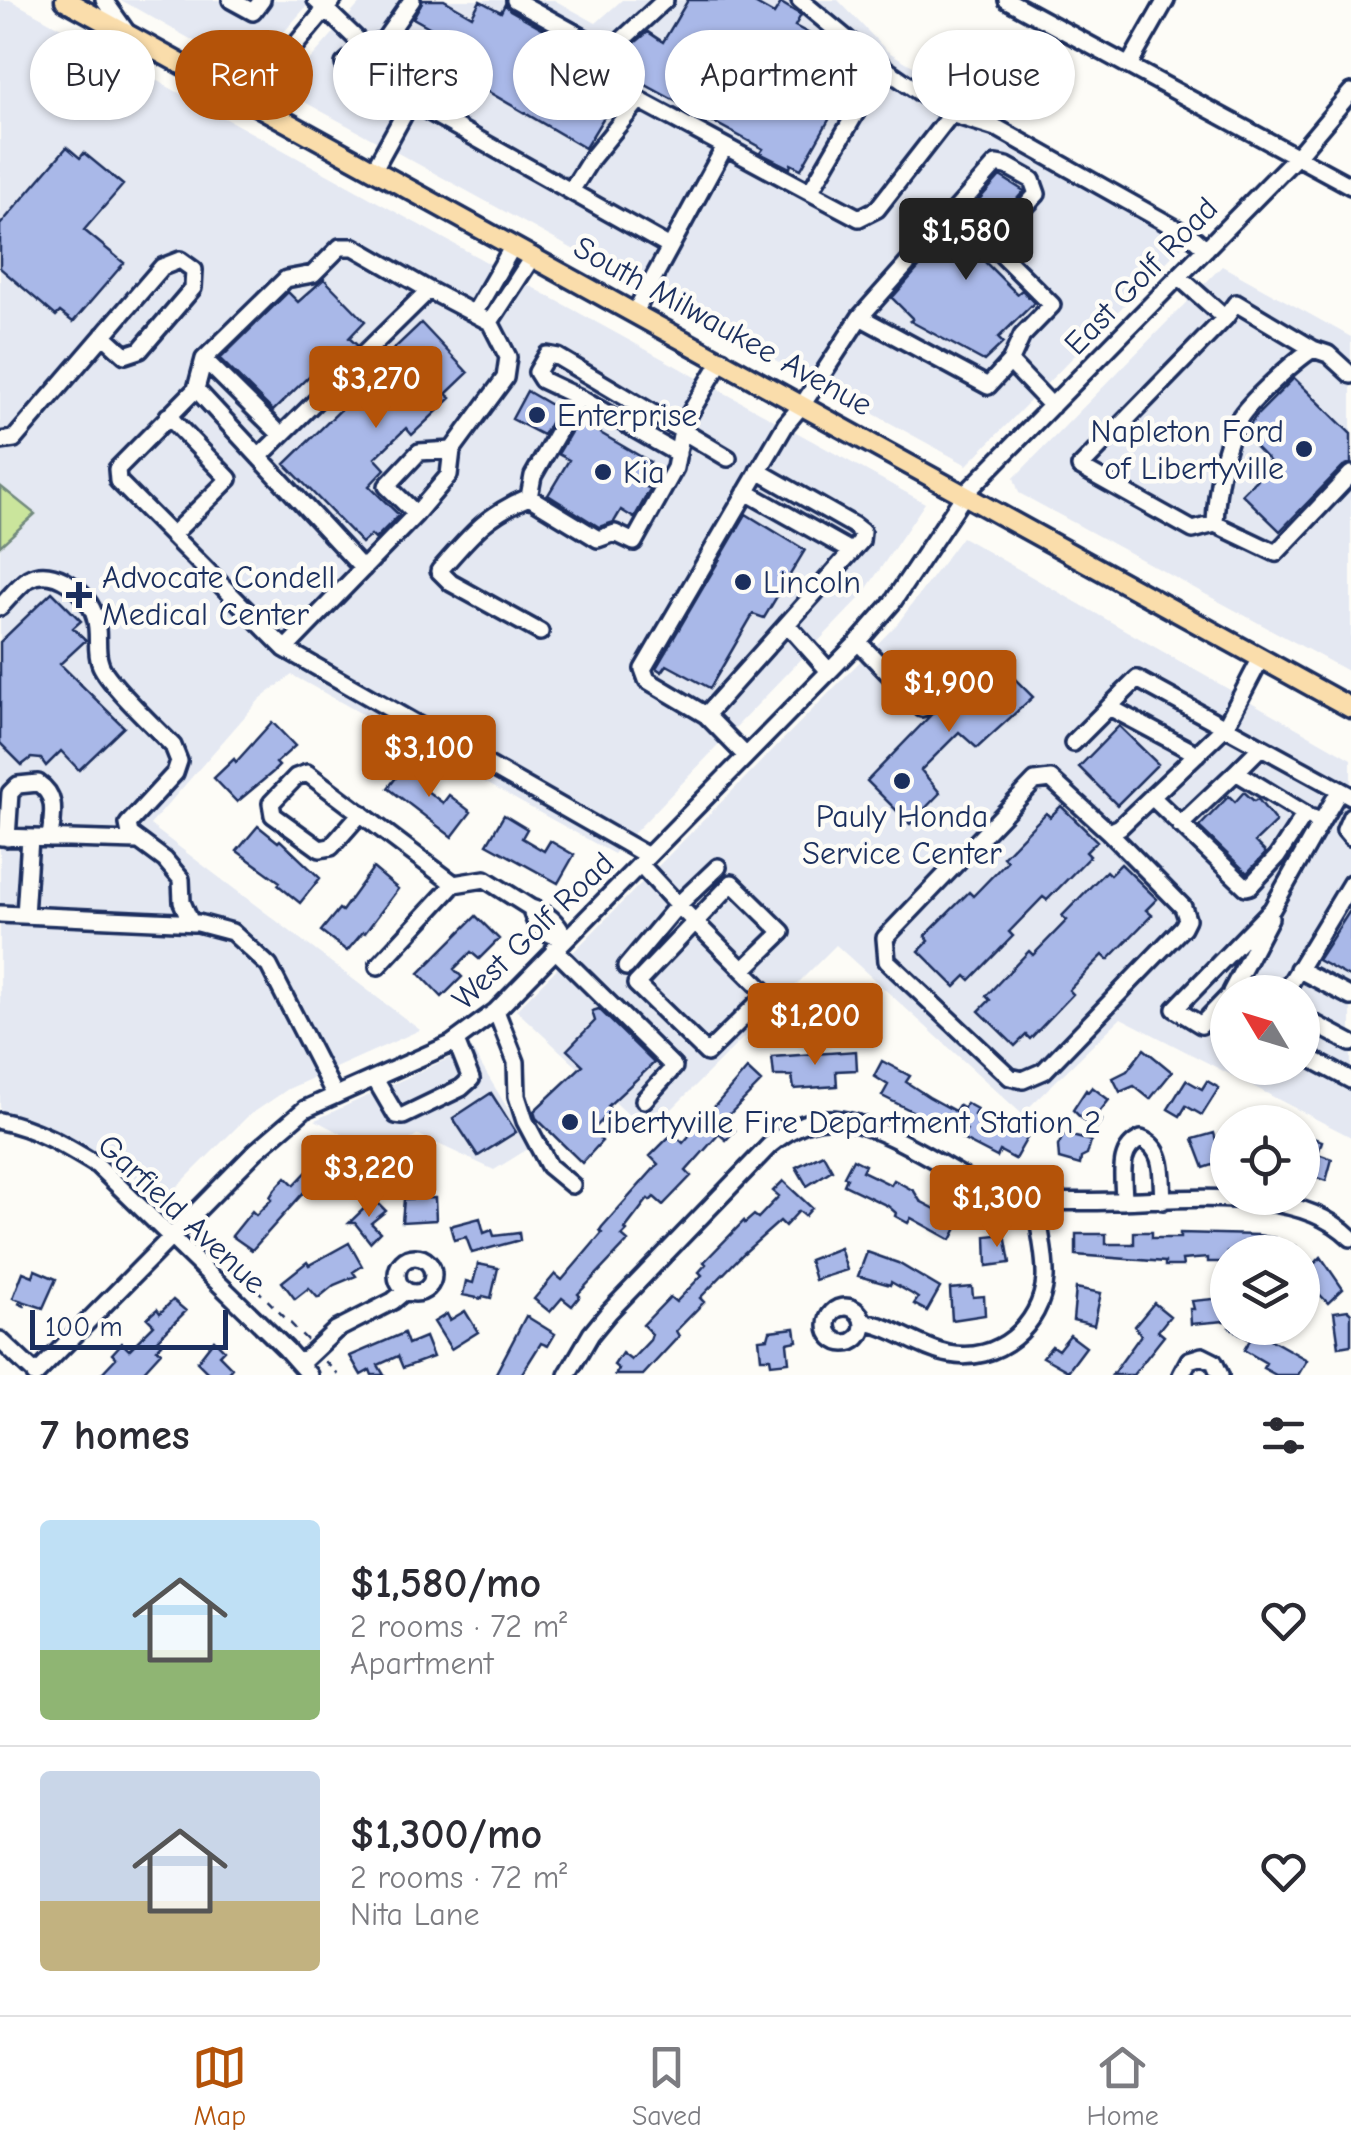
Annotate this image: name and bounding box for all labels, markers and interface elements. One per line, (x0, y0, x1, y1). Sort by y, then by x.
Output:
chip: Buy (30, 30, 155, 120)
chip: Rent (175, 30, 313, 120)
chip: Filters (333, 30, 493, 120)
chip: New (513, 30, 645, 120)
chip: Apartment (665, 30, 892, 120)
chip: House (912, 30, 1075, 120)
street label: East Golf Road (1057, 190, 1225, 362)
pin: $1,580 (885, 198, 1047, 283)
text: $1,580 (921, 212, 1011, 249)
street label: South Milwaukee Avenue (567, 229, 879, 423)
pin: $3,270 (295, 346, 457, 431)
text: $3,270 (331, 360, 421, 397)
place label: Enterprise (557, 397, 697, 434)
marker: Enterprise (526, 404, 548, 426)
place label: Napleton Ford of Libertyville (1091, 413, 1284, 487)
marker: Napleton Ford of Libertyville (1293, 438, 1315, 460)
place label: Kia (623, 454, 665, 491)
marker: Kia (592, 461, 614, 483)
place label: Advocate Condell Medical Center (102, 559, 335, 633)
place label: Lincoln (763, 564, 861, 601)
marker: Lincoln (732, 571, 754, 593)
marker: Advocate Condell Medical Center (66, 582, 92, 608)
pin: $1,900 (868, 650, 1030, 735)
text: $1,900 (903, 664, 995, 701)
pin: $3,100 (348, 715, 510, 800)
text: $3,100 (384, 729, 474, 766)
marker: Pauly Honda Service Center (891, 770, 913, 792)
place label: Pauly Honda Service Center (802, 798, 1002, 872)
street label: West Golf Road (445, 845, 621, 1017)
north arrow (1210, 975, 1320, 1085)
map controls (1210, 975, 1320, 1345)
pin: $1,200 (734, 983, 896, 1068)
text: $1,200 (770, 997, 860, 1034)
place label: Libertyville Fire Department Station 2 (590, 1104, 1101, 1141)
button: locate (1210, 1105, 1320, 1215)
marker: Libertyville Fire Department Station 2 (559, 1111, 581, 1133)
street label: Garfield Avenue (90, 1127, 274, 1301)
pin: $3,220 (288, 1135, 450, 1220)
text: $3,220 (323, 1149, 415, 1186)
pin: $1,300 (916, 1165, 1078, 1250)
text: $1,300 (952, 1179, 1042, 1216)
button: layers (1210, 1235, 1320, 1345)
scale bar (30, 1305, 228, 1350)
text: 100 m (45, 1311, 123, 1343)
icon: filters (1256, 1408, 1311, 1463)
text: 7 homes (40, 1411, 190, 1460)
text: $1,580/mo (350, 1559, 541, 1608)
icon: home (120, 1560, 240, 1680)
icon: heart (1256, 1593, 1311, 1648)
text: 2 rooms · 72 m² (350, 1608, 567, 1645)
text: Apartment (350, 1645, 493, 1682)
text: $1,300/mo (350, 1810, 542, 1859)
icon: home (120, 1811, 240, 1931)
icon: heart (1256, 1844, 1311, 1899)
text: 2 rooms · 72 m² (350, 1859, 567, 1896)
text: Nita Lane (350, 1896, 479, 1933)
tab: Map (192, 2040, 247, 2132)
tab: Saved (632, 2040, 702, 2132)
tab: Home (1086, 2040, 1159, 2132)

